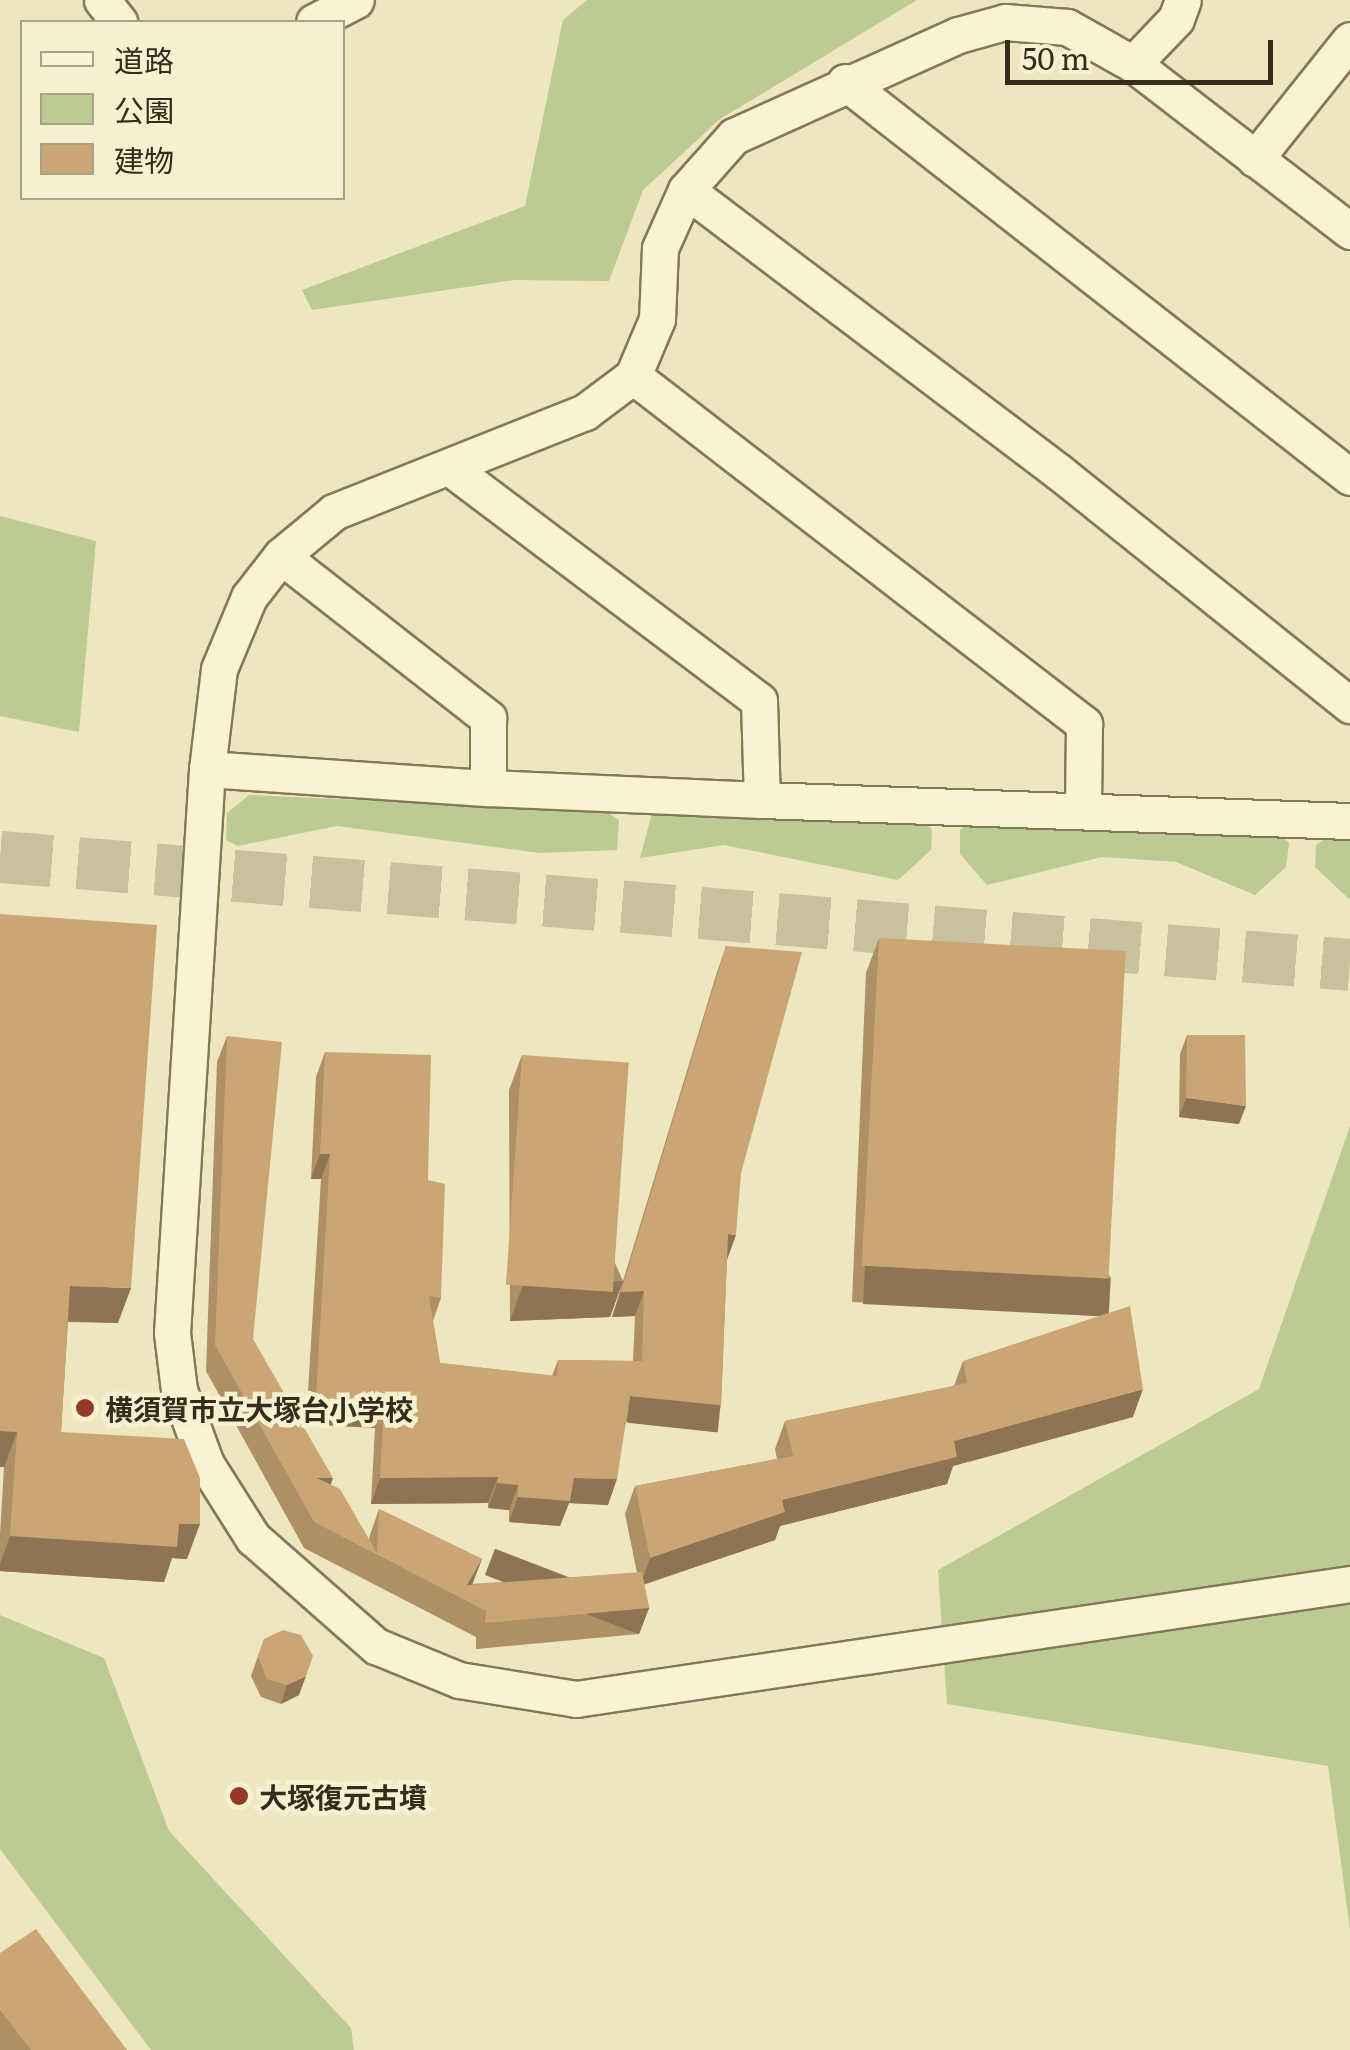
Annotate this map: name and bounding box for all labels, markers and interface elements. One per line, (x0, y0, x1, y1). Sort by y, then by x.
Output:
legend (20, 20, 345, 200)
scale bar (1010, 20, 1278, 82)
text: 50 m (1022, 35, 1090, 79)
text: 道路 (114, 37, 174, 81)
text: 公園 (114, 87, 174, 131)
text: 建物 (114, 137, 174, 181)
place label: 横須賀市立大塚台小学校 (105, 1391, 413, 1425)
marker: 横須賀市立大塚台小学校 (74, 1397, 96, 1419)
place label: 大塚復元古墳 (259, 1779, 427, 1813)
marker: 大塚復元古墳 (228, 1785, 250, 1807)

